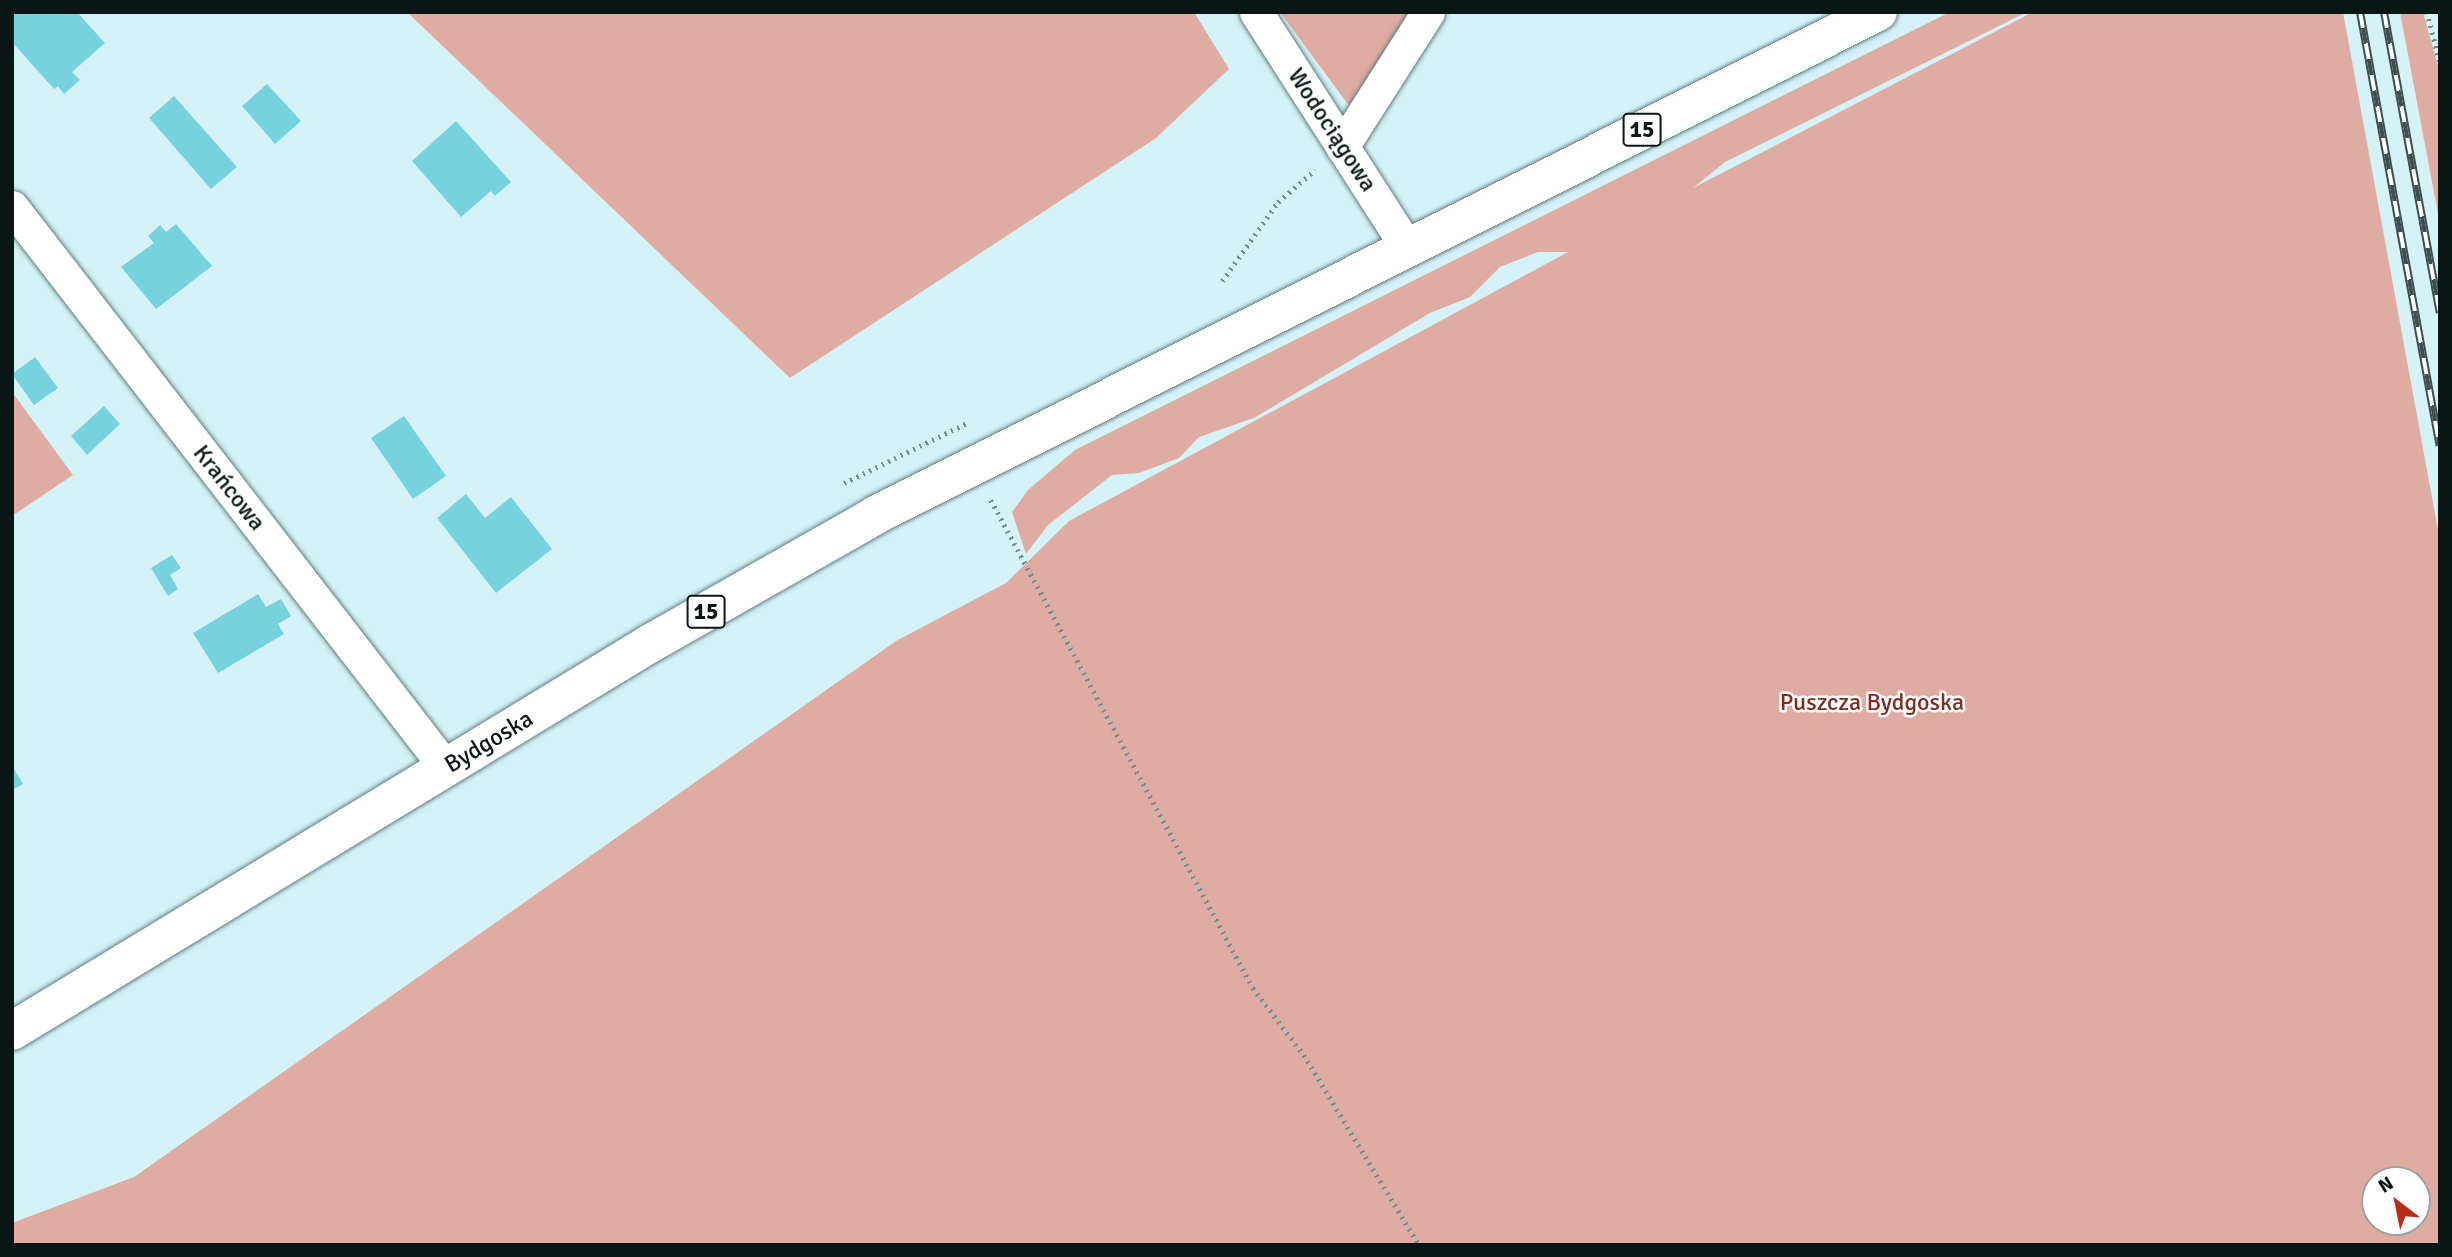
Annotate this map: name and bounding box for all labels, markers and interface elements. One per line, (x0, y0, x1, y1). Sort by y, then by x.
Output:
street label: Wodociągowa (1281, 63, 1383, 197)
road number: 15 (1621, 111, 1663, 150)
street label: Krańcowa (187, 439, 271, 537)
road number: 15 (685, 592, 727, 632)
park label: Puszcza Bydgoska (1780, 689, 1964, 717)
street label: Bydgoska (440, 704, 538, 780)
north arrow (2361, 1166, 2431, 1236)
text: N (2374, 1171, 2398, 1199)

